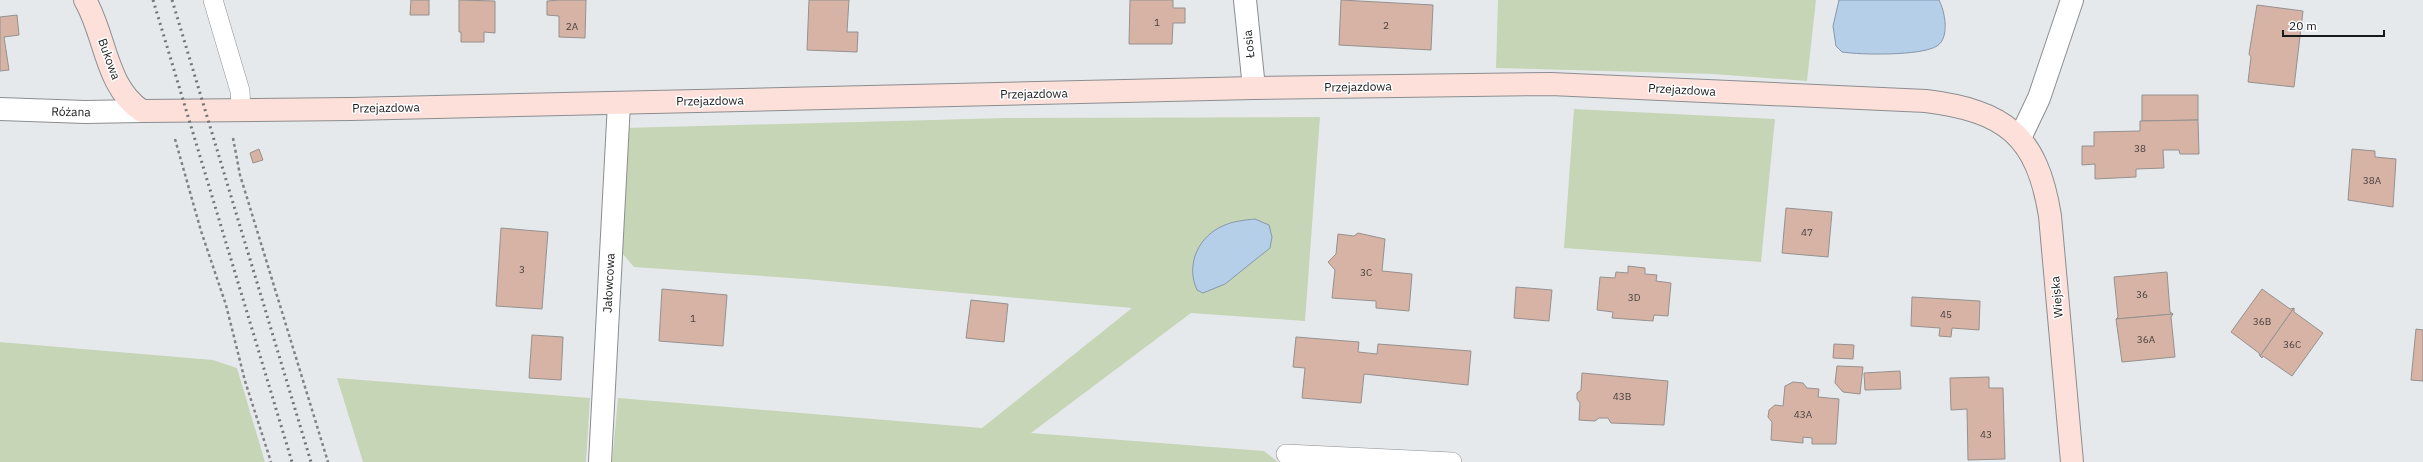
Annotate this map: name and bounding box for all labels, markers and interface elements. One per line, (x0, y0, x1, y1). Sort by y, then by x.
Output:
scale bar (2283, 12, 2384, 38)
house number: 1 (1154, 16, 1160, 29)
text: 20 m (2289, 18, 2317, 33)
house number: 2 (1383, 19, 1389, 32)
house number: 2A (566, 20, 579, 33)
street label: Łosia (1240, 29, 1258, 60)
street label: Bukowa (95, 36, 124, 82)
street label: Przejazdowa (1324, 78, 1392, 95)
street label: Przejazdowa (1648, 80, 1717, 99)
street label: Przejazdowa (1000, 85, 1068, 102)
street label: Przejazdowa (676, 92, 744, 109)
street label: Przejazdowa (352, 99, 420, 116)
street label: Różana (51, 104, 91, 119)
house number: 38 (2134, 142, 2146, 155)
house number: 38A (2363, 174, 2382, 187)
house number: 47 (1801, 226, 1813, 239)
street label: Jałowcowa (599, 252, 618, 313)
house number: 3 (519, 263, 525, 276)
house number: 3C (1360, 266, 1372, 279)
street label: Wiejska (2047, 275, 2066, 319)
house number: 36 (2136, 288, 2148, 301)
house number: 3D (1628, 291, 1641, 304)
house number: 45 (1940, 308, 1952, 321)
house number: 1 (690, 312, 696, 325)
house number: 36B (2253, 315, 2271, 328)
house number: 36A (2137, 333, 2156, 346)
house number: 36C (2283, 338, 2301, 351)
house number: 43B (1613, 390, 1631, 403)
house number: 43A (1794, 408, 1813, 421)
house number: 43 (1980, 428, 1992, 441)

